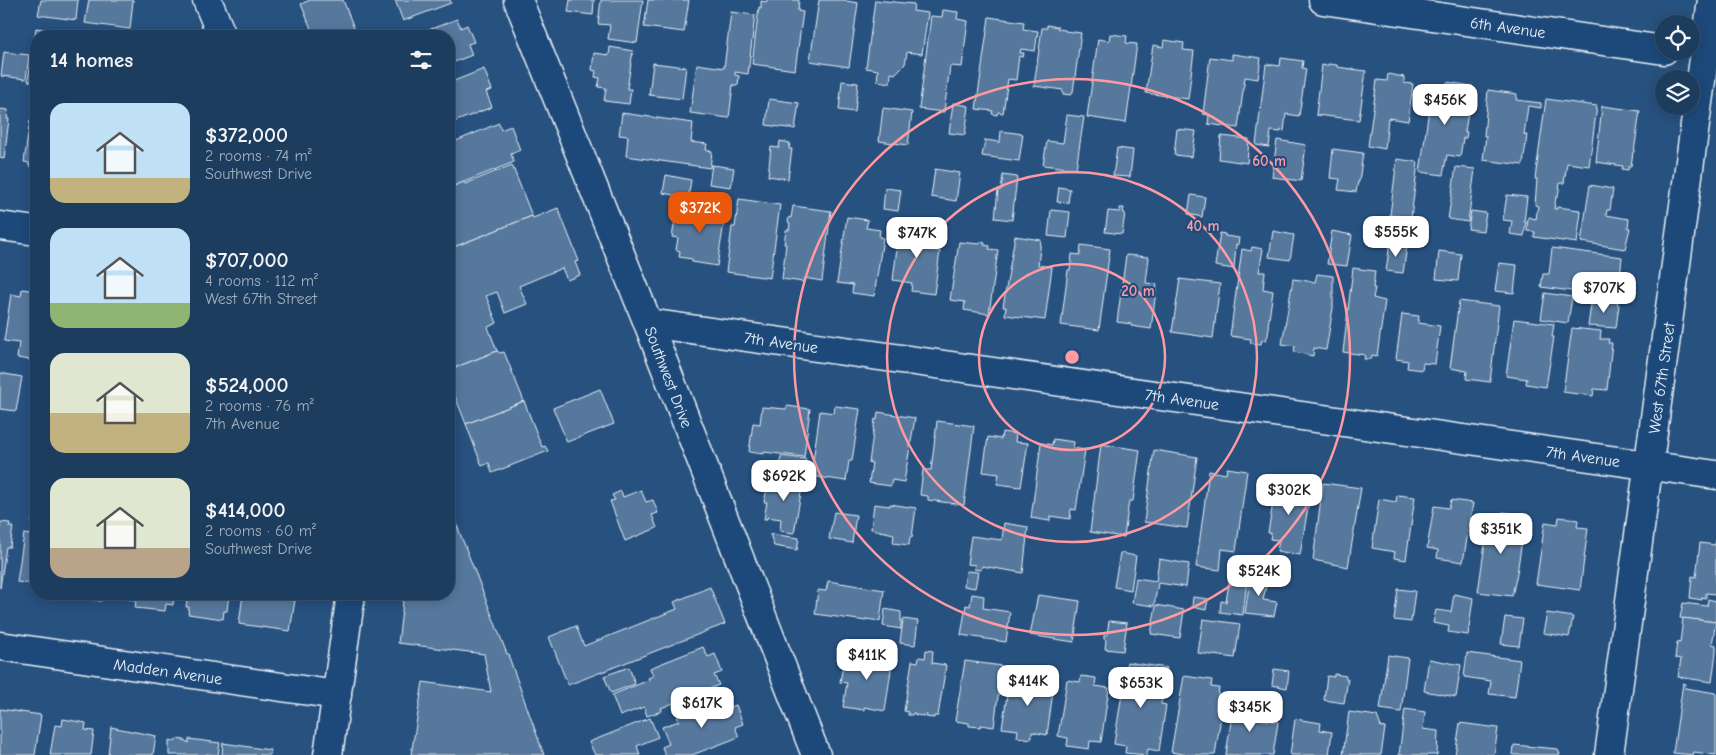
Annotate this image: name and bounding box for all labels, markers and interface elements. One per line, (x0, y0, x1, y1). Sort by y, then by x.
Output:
street label: 6th Avenue (1469, 14, 1547, 42)
map controls (1655, 15, 1700, 115)
button: locate (1655, 15, 1700, 60)
icon: filters (407, 46, 435, 74)
text: 14 homes (50, 48, 133, 72)
button: layers (1655, 70, 1700, 115)
pin: $456K (1410, 84, 1480, 126)
text: $456K (1423, 91, 1467, 109)
icon: home (90, 123, 150, 183)
text: $372,000 (205, 123, 288, 147)
text: 2 rooms · 74 m² (205, 147, 312, 165)
text: 60 m (1252, 152, 1286, 170)
text: Southwest Drive (205, 165, 312, 183)
pin: $372K (665, 192, 735, 234)
text: $372K (679, 199, 721, 217)
pin: $747K (882, 216, 952, 259)
pin: $555K (1361, 216, 1431, 258)
text: 40 m (1187, 217, 1220, 235)
text: $555K (1374, 223, 1418, 241)
text: $747K (897, 224, 937, 242)
icon: home (90, 248, 150, 308)
text: $707,000 (205, 248, 289, 272)
text: 4 rooms · 112 m² (205, 272, 318, 290)
pin: $707K (1569, 272, 1639, 314)
text: $707K (1583, 279, 1625, 297)
text: 20 m (1121, 282, 1155, 300)
text: West 67th Street (205, 290, 317, 308)
street label: West 67th Street (1645, 321, 1679, 435)
street label: Southwest Drive (641, 324, 696, 431)
street label: 7th Avenue (743, 329, 819, 357)
centre of rings (1063, 348, 1081, 366)
icon: home (90, 373, 150, 433)
text: $524,000 (205, 373, 289, 397)
street label: 7th Avenue (1144, 386, 1220, 414)
text: 2 rooms · 76 m² (205, 397, 314, 415)
text: 7th Avenue (205, 415, 280, 433)
street label: 7th Avenue (1545, 443, 1621, 471)
pin: $692K (749, 460, 819, 502)
text: $692K (762, 467, 806, 485)
pin: $302K (1254, 474, 1324, 516)
text: $302K (1267, 481, 1311, 499)
icon: home (90, 498, 150, 558)
text: $414,000 (205, 498, 285, 522)
pin: $351K (1466, 512, 1536, 555)
text: $351K (1480, 520, 1522, 538)
text: 2 rooms · 60 m² (205, 522, 316, 540)
text: Southwest Drive (205, 540, 312, 558)
pin: $524K (1224, 554, 1294, 597)
text: $524K (1238, 562, 1280, 580)
pin: $411K (832, 638, 902, 681)
text: $411K (848, 646, 886, 664)
street label: Madden Avenue (112, 655, 223, 689)
pin: $414K (993, 664, 1063, 707)
pin: $653K (1106, 666, 1176, 709)
text: $414K (1008, 672, 1048, 690)
text: $653K (1119, 674, 1163, 692)
pin: $617K (667, 686, 737, 729)
pin: $345K (1215, 690, 1285, 733)
text: $617K (682, 694, 722, 712)
text: $345K (1229, 698, 1271, 716)

